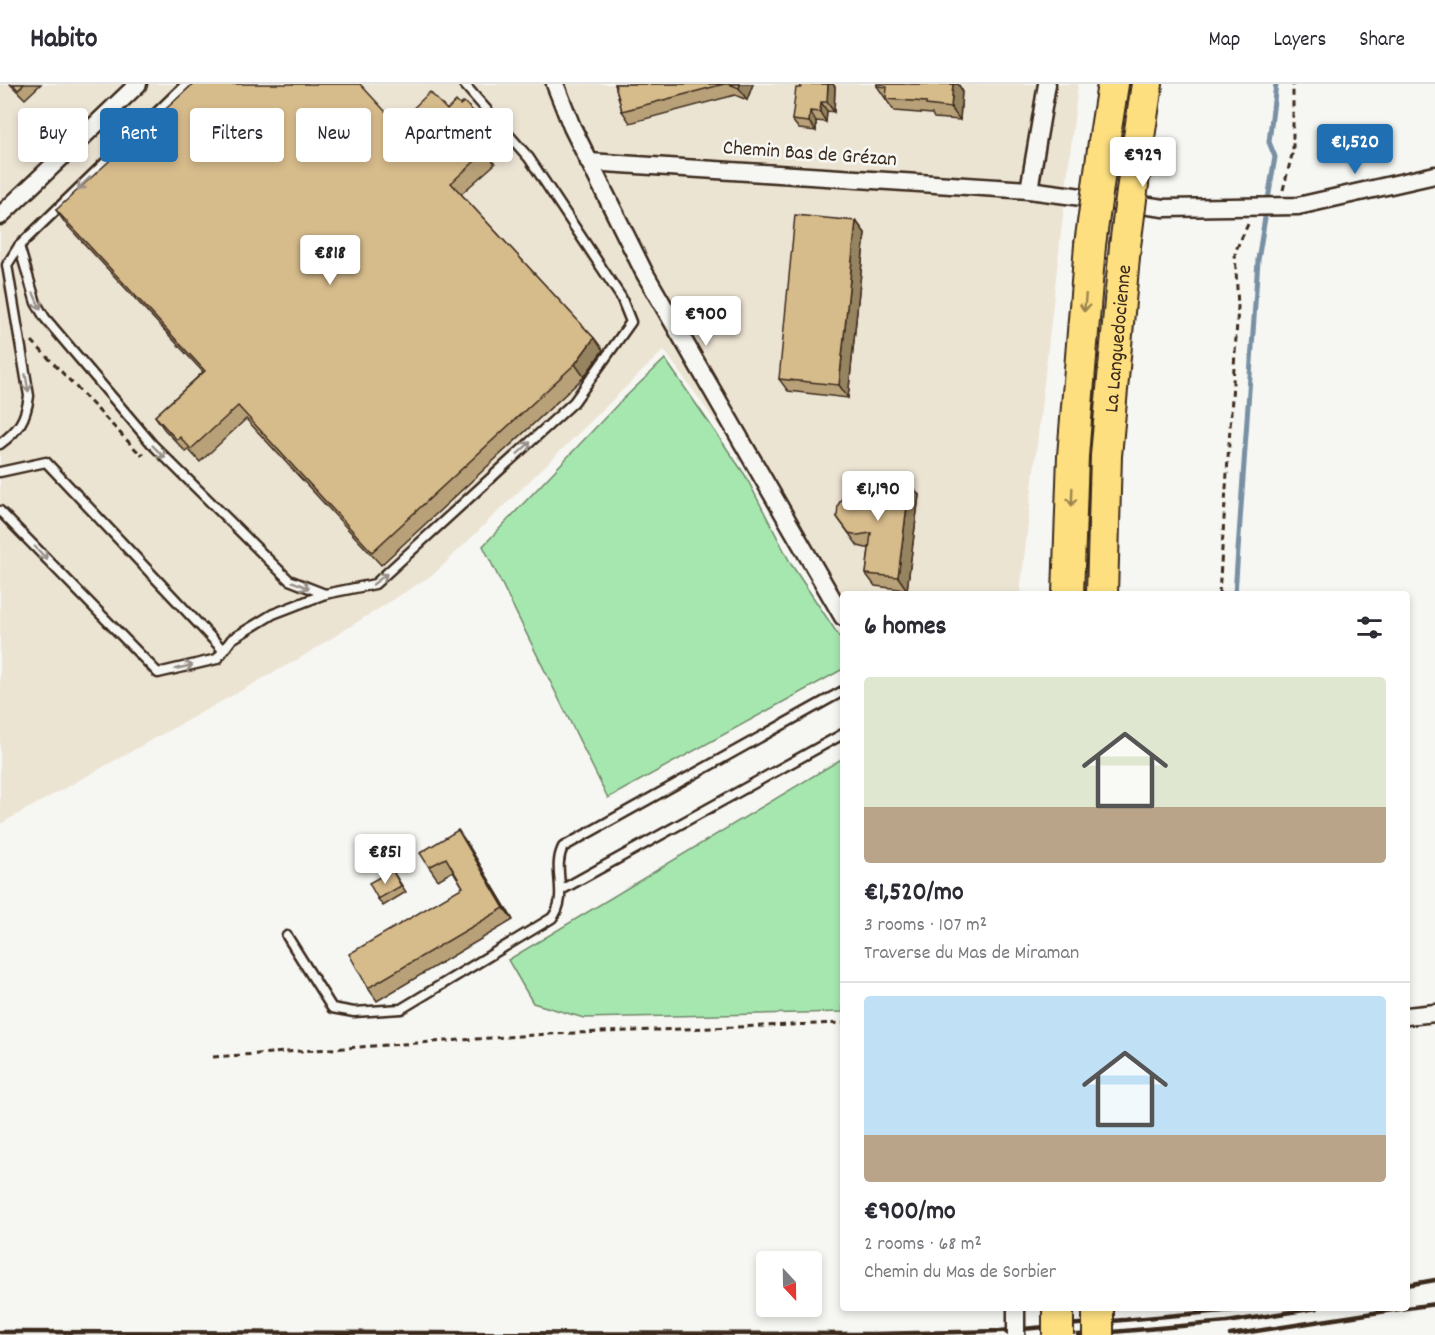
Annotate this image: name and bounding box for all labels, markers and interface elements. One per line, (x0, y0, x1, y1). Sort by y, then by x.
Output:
text: Habito (30, 21, 98, 61)
text: Map (1209, 26, 1240, 56)
text: Layers (1273, 26, 1326, 56)
text: Share (1359, 26, 1405, 56)
chip: Buy (18, 108, 88, 162)
chip: Rent (100, 108, 178, 162)
chip: Filters (190, 108, 284, 162)
chip: New (296, 108, 371, 162)
chip: Apartment (383, 108, 513, 162)
pin: €1,520 (1306, 124, 1404, 175)
text: €1,520 (1331, 129, 1379, 157)
street label: Chemin Bas de Grézan (722, 134, 898, 176)
pin: €929 (1107, 137, 1179, 188)
text: €929 (1124, 142, 1162, 170)
one-way arrow (76, 176, 91, 190)
pin: €818 (294, 235, 366, 286)
text: €818 (314, 240, 346, 268)
street label: La Languedocienne (1098, 264, 1141, 414)
one-way arrow (31, 292, 43, 310)
one-way arrow (1080, 292, 1091, 312)
pin: €900 (670, 296, 742, 347)
text: €900 (685, 301, 727, 329)
one-way arrow (22, 373, 33, 393)
one-way arrow (516, 441, 531, 455)
one-way arrow (152, 445, 167, 459)
pin: €1,190 (829, 471, 927, 522)
text: €1,190 (856, 476, 900, 504)
one-way arrow (1066, 487, 1077, 507)
one-way arrow (33, 546, 48, 561)
one-way arrow (372, 572, 388, 585)
one-way arrow (291, 580, 309, 591)
text: 6 homes (864, 609, 946, 646)
icon: filters (1353, 611, 1386, 644)
one-way arrow (175, 660, 194, 672)
icon: home (1071, 716, 1179, 824)
pin: €851 (349, 834, 421, 885)
text: €851 (369, 839, 401, 867)
text: €1,520/mo (864, 875, 964, 912)
text: 3 rooms · 107 m² (864, 912, 987, 940)
text: Traverse du Mas de Miraman (864, 940, 1079, 968)
icon: home (1071, 1035, 1179, 1143)
text: €900/mo (864, 1194, 956, 1231)
text: 2 rooms · 68 m² (864, 1231, 982, 1259)
north arrow (756, 1251, 822, 1317)
map controls (756, 1251, 822, 1317)
text: Chemin du Mas de Sorbier (864, 1259, 1056, 1287)

